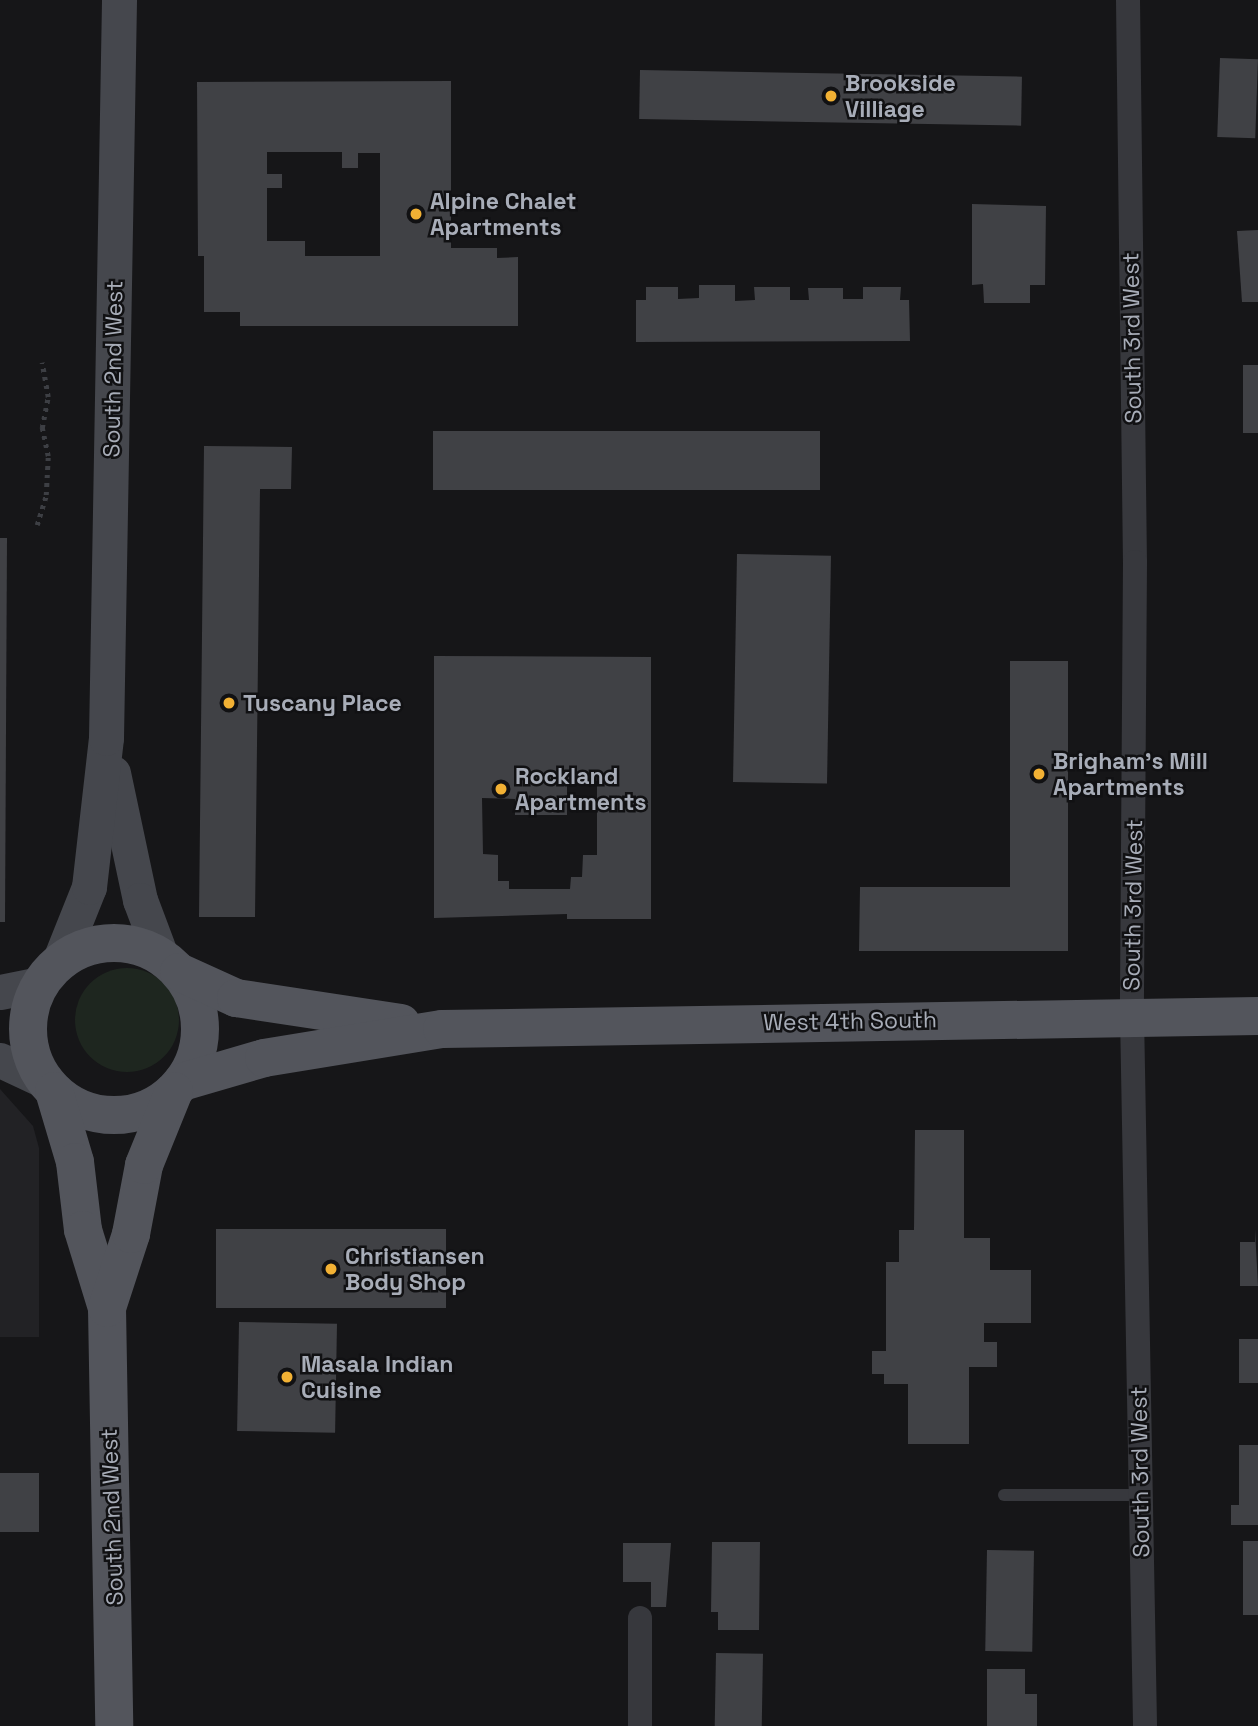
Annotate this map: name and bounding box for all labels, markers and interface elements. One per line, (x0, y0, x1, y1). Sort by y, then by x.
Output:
place label: Brookside Villiage (845, 69, 956, 123)
marker: Brookside Villiage (823, 88, 839, 104)
place label: Alpine Chalet Apartments (430, 187, 577, 241)
marker: Alpine Chalet Apartments (408, 206, 424, 222)
street label: South 3rd West (1117, 252, 1147, 424)
street label: South 2nd West (98, 280, 128, 458)
place label: Tuscany Place (243, 689, 402, 717)
marker: Tuscany Place (221, 695, 237, 711)
place label: Brigham's Mill Apartments (1053, 747, 1208, 801)
place label: Rockland Apartments (515, 762, 646, 816)
marker: Brigham's Mill Apartments (1031, 766, 1047, 782)
marker: Rockland Apartments (493, 781, 509, 797)
street label: South 3rd West (1118, 819, 1148, 991)
street label: West 4th South (763, 1006, 937, 1036)
place label: Christiansen Body Shop (345, 1242, 485, 1296)
marker: Christiansen Body Shop (323, 1261, 339, 1277)
place label: Masala Indian Cuisine (301, 1350, 453, 1404)
marker: Masala Indian Cuisine (279, 1369, 295, 1385)
street label: South 3rd West (1125, 1386, 1155, 1558)
street label: South 2nd West (95, 1428, 129, 1606)

